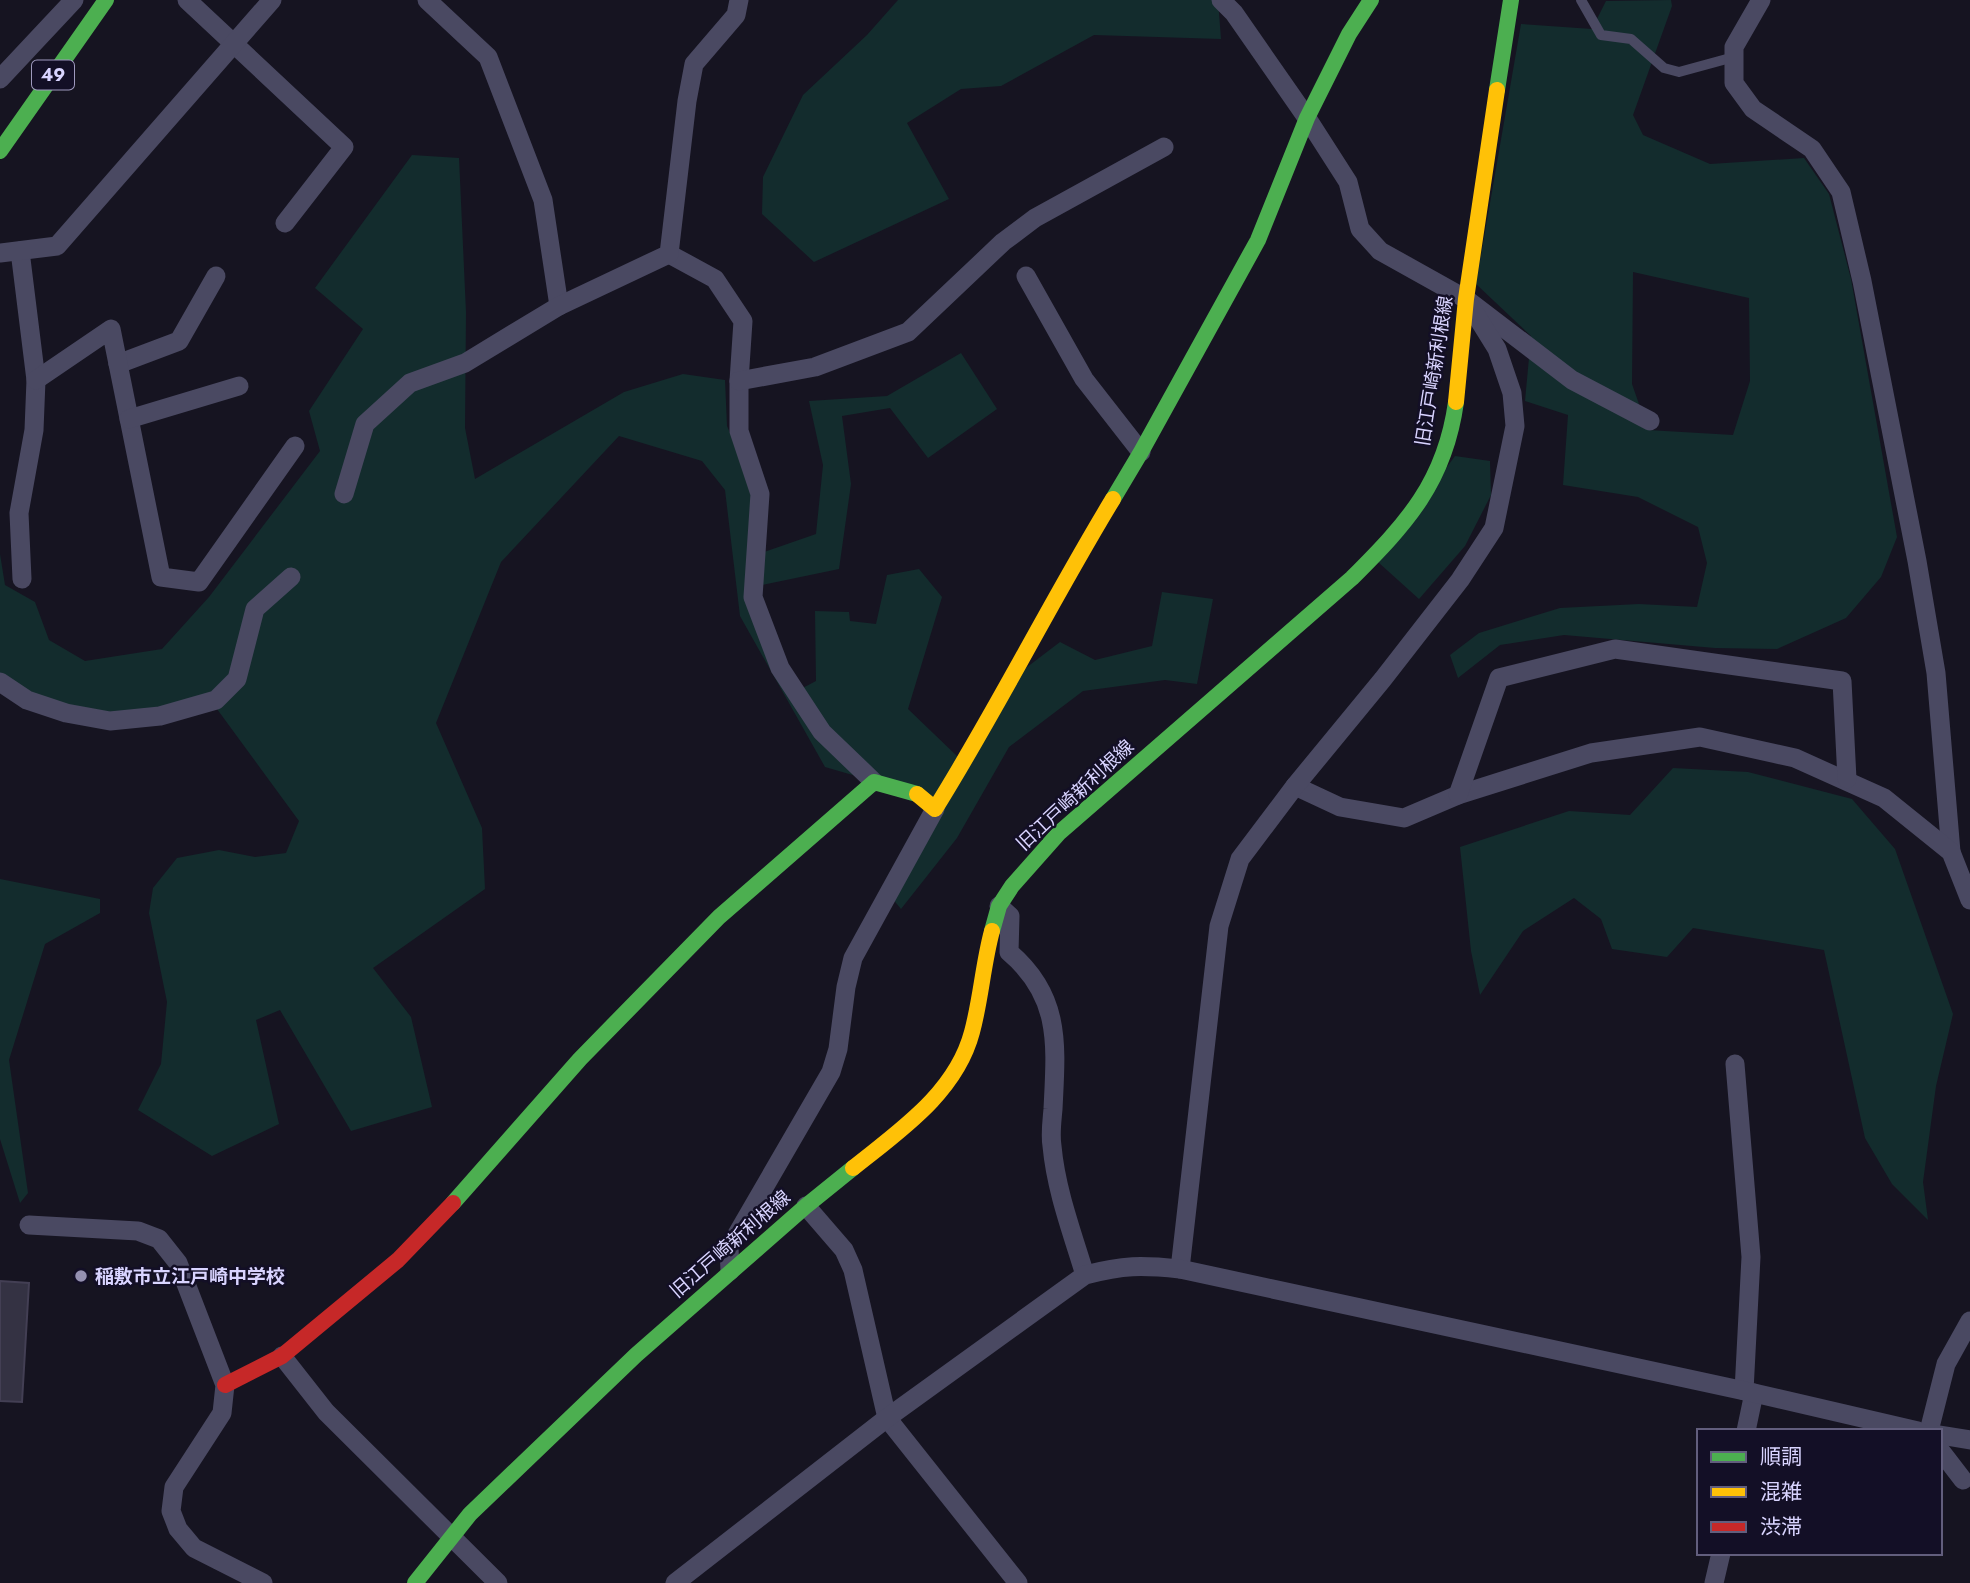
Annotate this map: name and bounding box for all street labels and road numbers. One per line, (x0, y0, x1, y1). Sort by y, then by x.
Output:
road number: 49 (32, 60, 74, 90)
street label: 旧江戸崎新利根線 (1409, 294, 1459, 448)
street label: 旧江戸崎新利根線 (1010, 733, 1140, 857)
street label: 旧江戸崎新利根線 (664, 1184, 796, 1304)

